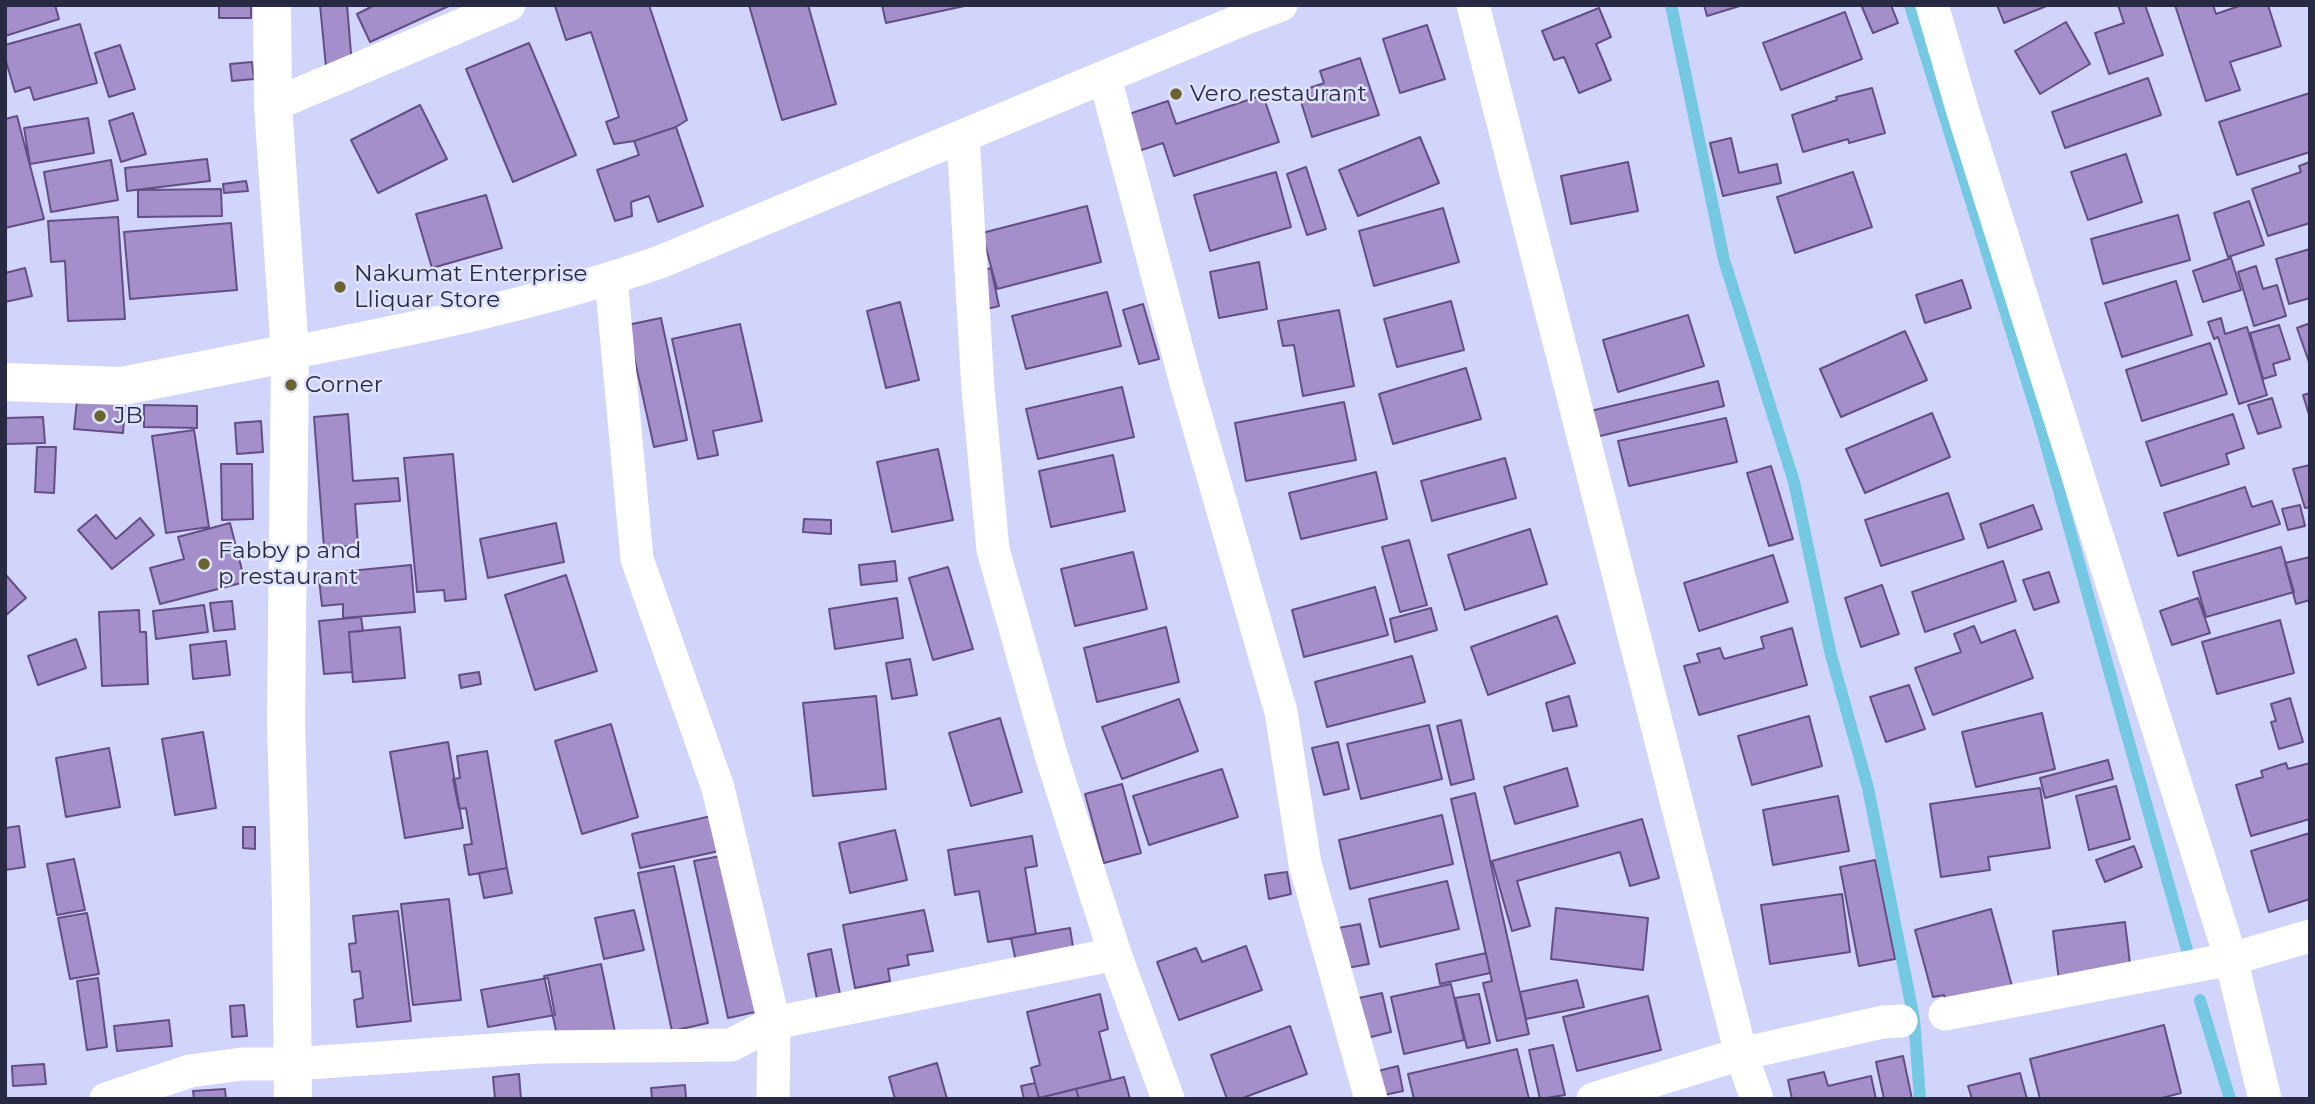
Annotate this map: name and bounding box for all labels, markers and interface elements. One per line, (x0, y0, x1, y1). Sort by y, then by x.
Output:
place label: Vero restaurant (1190, 80, 1367, 108)
marker: Vero restaurant (1168, 86, 1184, 102)
place label: Nakumat Enterprise Lliquar Store (354, 260, 587, 314)
marker: Nakumat Enterprise Lliquar Store (332, 279, 348, 295)
place label: Corner (305, 371, 383, 399)
marker: Corner (283, 377, 299, 393)
place label: JB (114, 402, 143, 430)
marker: JB (92, 408, 108, 424)
place label: Fabby p and p restaurant (218, 537, 361, 591)
marker: Fabby p and p restaurant (196, 556, 212, 572)

